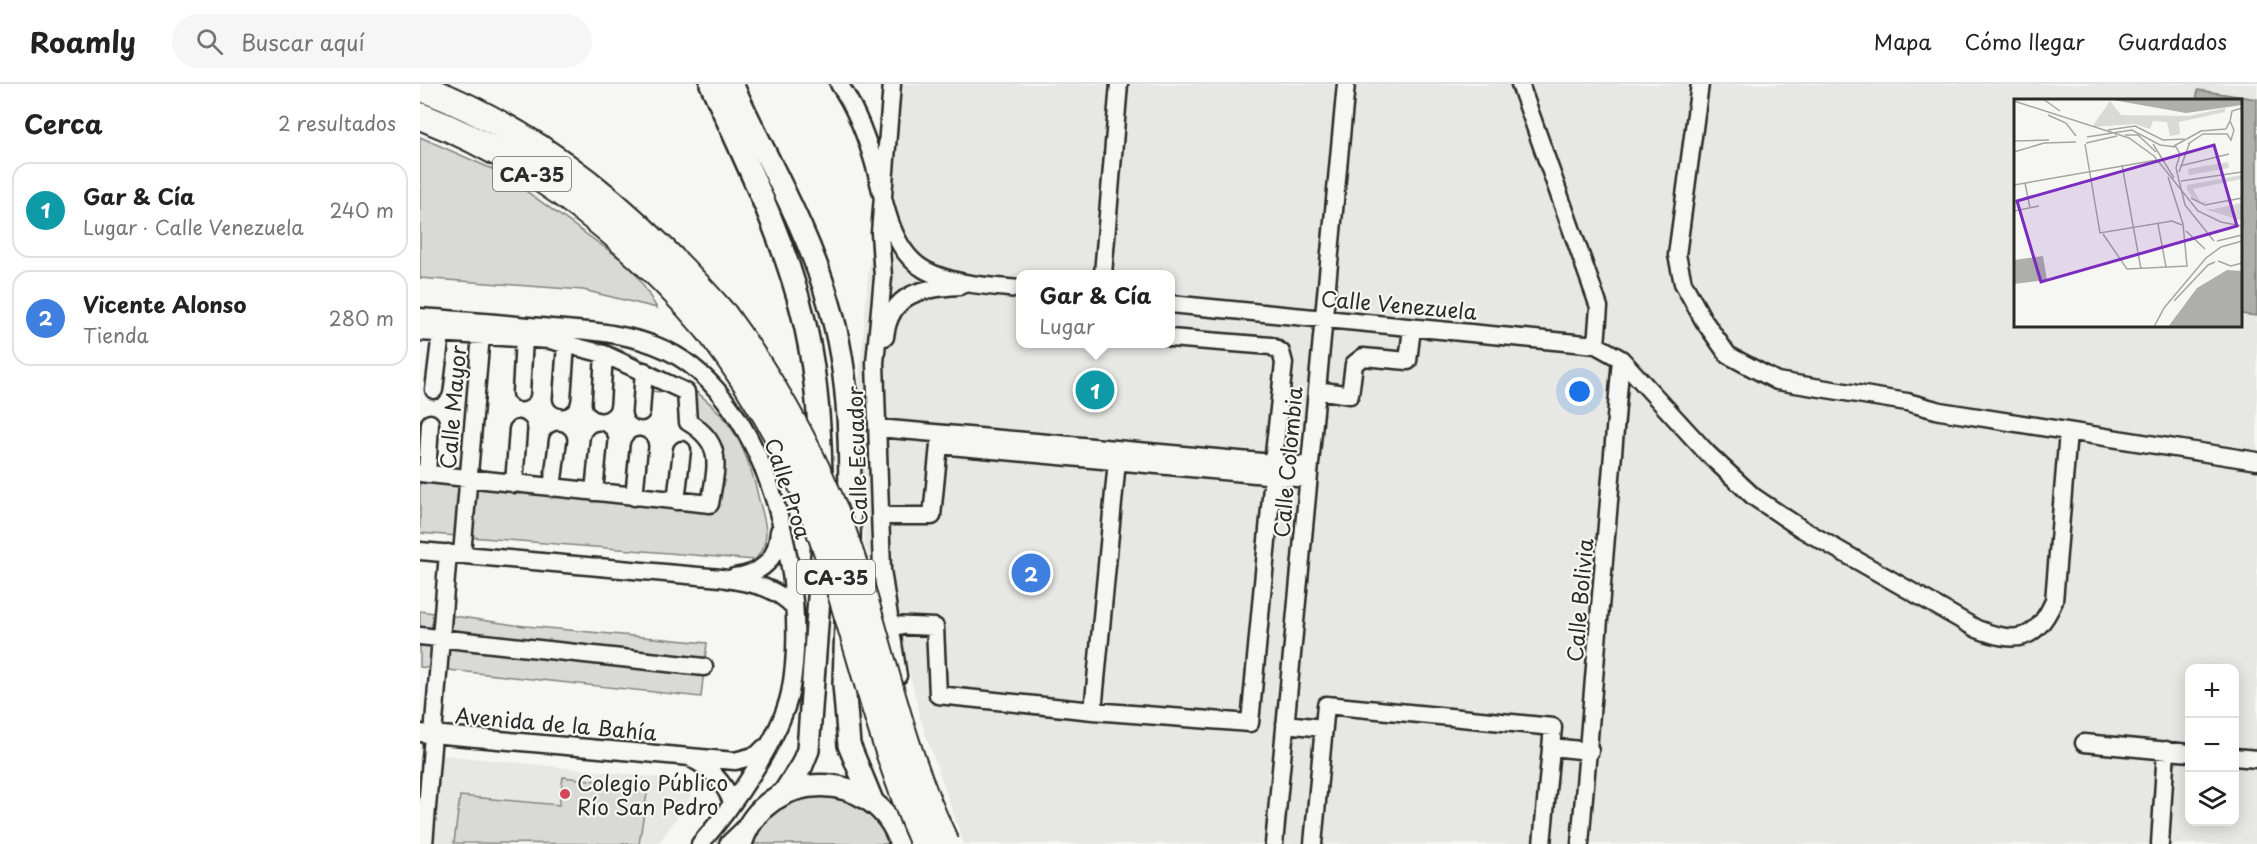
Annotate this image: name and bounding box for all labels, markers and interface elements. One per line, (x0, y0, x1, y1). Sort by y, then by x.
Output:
search box (172, 14, 592, 68)
text: Roamly (30, 20, 136, 63)
icon: search (193, 25, 226, 58)
text: Buscar aquí (241, 25, 365, 58)
text: Mapa (1874, 25, 1932, 57)
text: Cómo llegar (1965, 25, 2085, 57)
text: Guardados (2118, 25, 2227, 57)
inset map (2014, 99, 2242, 327)
text: Cerca (24, 104, 103, 143)
text: 2 resultados (278, 108, 396, 138)
road number: CA-35 (493, 157, 571, 191)
text: Gar & Cía (83, 179, 195, 212)
text: 1 (41, 195, 50, 225)
text: 240 m (329, 195, 394, 225)
text: Lugar · Calle Venezuela (83, 212, 304, 242)
popup (1016, 270, 1175, 348)
text: Gar & Cía (1040, 278, 1151, 311)
street label: Calle Venezuela (1320, 281, 1478, 327)
text: Vicente Alonso (83, 287, 246, 320)
text: 2 (38, 303, 53, 333)
text: 280 m (329, 303, 394, 333)
text: Lugar (1040, 311, 1095, 341)
text: Tienda (83, 320, 149, 350)
street label: Calle Mayor (431, 343, 473, 470)
pin: 1 (1076, 368, 1114, 412)
your location (1565, 377, 1594, 406)
street label: Calle Ecuador (838, 385, 874, 526)
street label: Calle Colombia (1264, 385, 1310, 539)
street label: Calle Proa (758, 434, 821, 543)
street label: Calle Bolivia (1558, 536, 1600, 663)
pin: 2 (1012, 550, 1050, 596)
road number: CA-35 (797, 560, 875, 594)
map controls (2185, 664, 2239, 826)
button: + (2185, 664, 2239, 718)
street label: Avenida de la Bahía (454, 698, 658, 748)
button: − (2185, 718, 2239, 772)
place label: Colegio Público Río San Pedro (577, 766, 728, 822)
button: layers (2185, 772, 2239, 826)
marker: Colegio Público Río San Pedro (558, 787, 572, 801)

